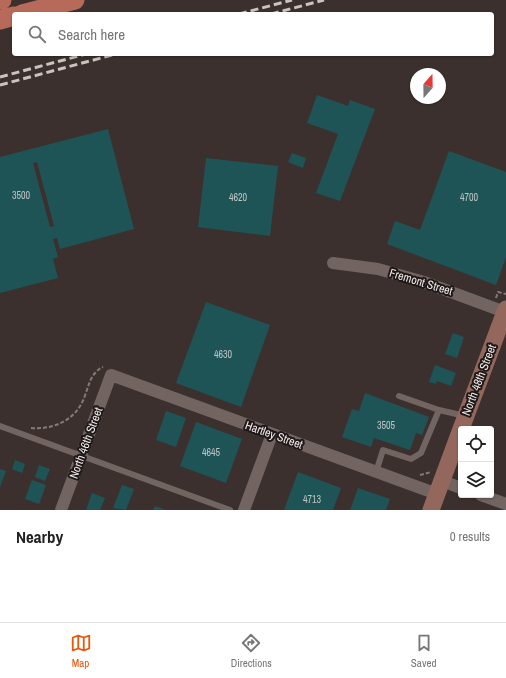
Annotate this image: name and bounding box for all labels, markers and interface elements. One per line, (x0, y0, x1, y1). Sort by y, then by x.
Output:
search box (12, 12, 494, 56)
icon: search (26, 23, 48, 45)
text: Search here (58, 24, 125, 45)
north arrow (410, 68, 446, 104)
house number: 3500 (12, 189, 31, 202)
house number: 4620 (229, 191, 248, 204)
house number: 4700 (460, 191, 479, 204)
street label: Fremont Street (387, 265, 455, 299)
street label: North 48th Street (458, 342, 500, 418)
house number: 4630 (214, 348, 233, 361)
street label: North 46th Street (66, 405, 106, 481)
street label: Hartley Street (243, 417, 305, 453)
house number: 3505 (377, 419, 396, 432)
map controls (458, 426, 494, 498)
button: locate (458, 426, 494, 462)
house number: 4645 (202, 446, 221, 459)
button: layers (458, 462, 494, 498)
house number: 4713 (303, 493, 322, 506)
text: Nearby (16, 525, 63, 548)
text: 0 results (450, 528, 490, 545)
tab: Map (70, 632, 92, 670)
tab: Directions (231, 632, 272, 670)
tab: Saved (411, 632, 436, 670)

